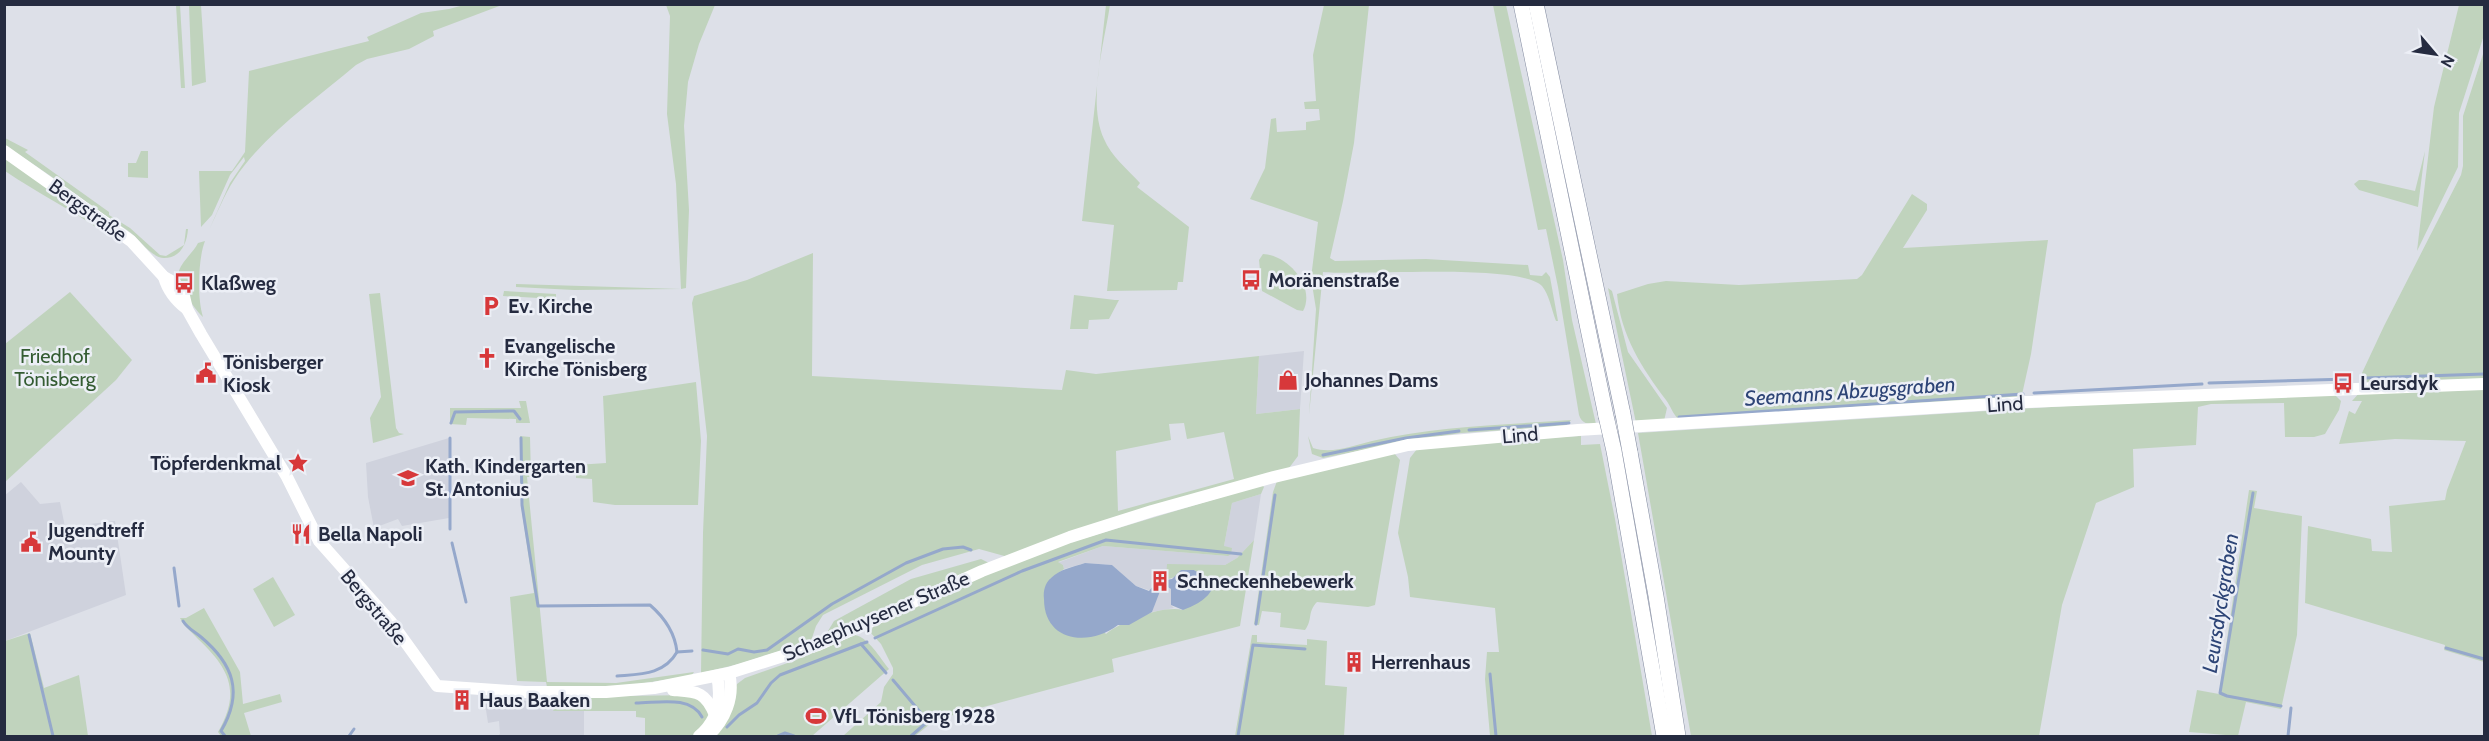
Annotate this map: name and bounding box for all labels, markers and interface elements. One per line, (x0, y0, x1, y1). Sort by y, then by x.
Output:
north arrow (2405, 24, 2465, 84)
text: N (2437, 51, 2459, 71)
street label: Bergstraße (44, 174, 132, 246)
bus stop icon: Moränenstraße (1239, 268, 1263, 292)
place label: Moränenstraße (1268, 268, 1399, 292)
bus stop icon: Klaßweg (172, 271, 196, 295)
place label: Klaßweg (201, 271, 276, 295)
parking icon: Ev. Kirche (479, 294, 503, 318)
place label: Ev. Kirche (508, 294, 592, 318)
place label: Evangelische Kirche Tönisberg (504, 334, 647, 381)
park label: Friedhof Tönisberg (14, 344, 97, 391)
church icon: Evangelische Kirche Tönisberg (475, 346, 499, 370)
place label: Tönisberger Kiosk (223, 350, 324, 397)
public building icon: Tönisberger Kiosk (194, 361, 218, 385)
shop icon: Johannes Dams (1276, 368, 1300, 392)
place label: Johannes Dams (1304, 368, 1438, 392)
water label: Seemanns Abzugsgraben (1744, 371, 1956, 411)
bus stop icon: Leursdyk (2331, 371, 2355, 395)
place label: Leursdyk (2360, 371, 2438, 395)
street label: Lind (1986, 391, 2024, 417)
street label: Lind (1501, 421, 1539, 449)
place label: Töpferdenkmal (150, 451, 281, 475)
place icon: Töpferdenkmal (286, 451, 310, 475)
place label: Kath. Kindergarten St. Antonius (425, 454, 586, 501)
school or university icon: Kath. Kindergarten St. Antonius (396, 466, 420, 490)
place label: Jugendtreff Mounty (47, 518, 145, 565)
restaurant icon: Bella Napoli (289, 522, 313, 546)
place label: Bella Napoli (318, 522, 423, 546)
public building icon: Jugendtreff Mounty (19, 530, 43, 554)
water label: Leursdyckgraben (2197, 532, 2243, 674)
street label: Bergstraße (336, 564, 412, 650)
street label: Schaephuysener Straße (779, 566, 973, 666)
building icon: Schneckenhebewerk (1148, 569, 1172, 593)
place label: Schneckenhebewerk (1177, 569, 1354, 593)
building icon: Herrenhaus (1342, 650, 1366, 674)
place label: Herrenhaus (1371, 650, 1470, 674)
building icon: Haus Baaken (450, 688, 474, 712)
place label: Haus Baaken (479, 688, 590, 712)
sports icon: VfL Tönisberg 1928 (804, 704, 828, 728)
place label: VfL Tönisberg 1928 (833, 704, 996, 728)

